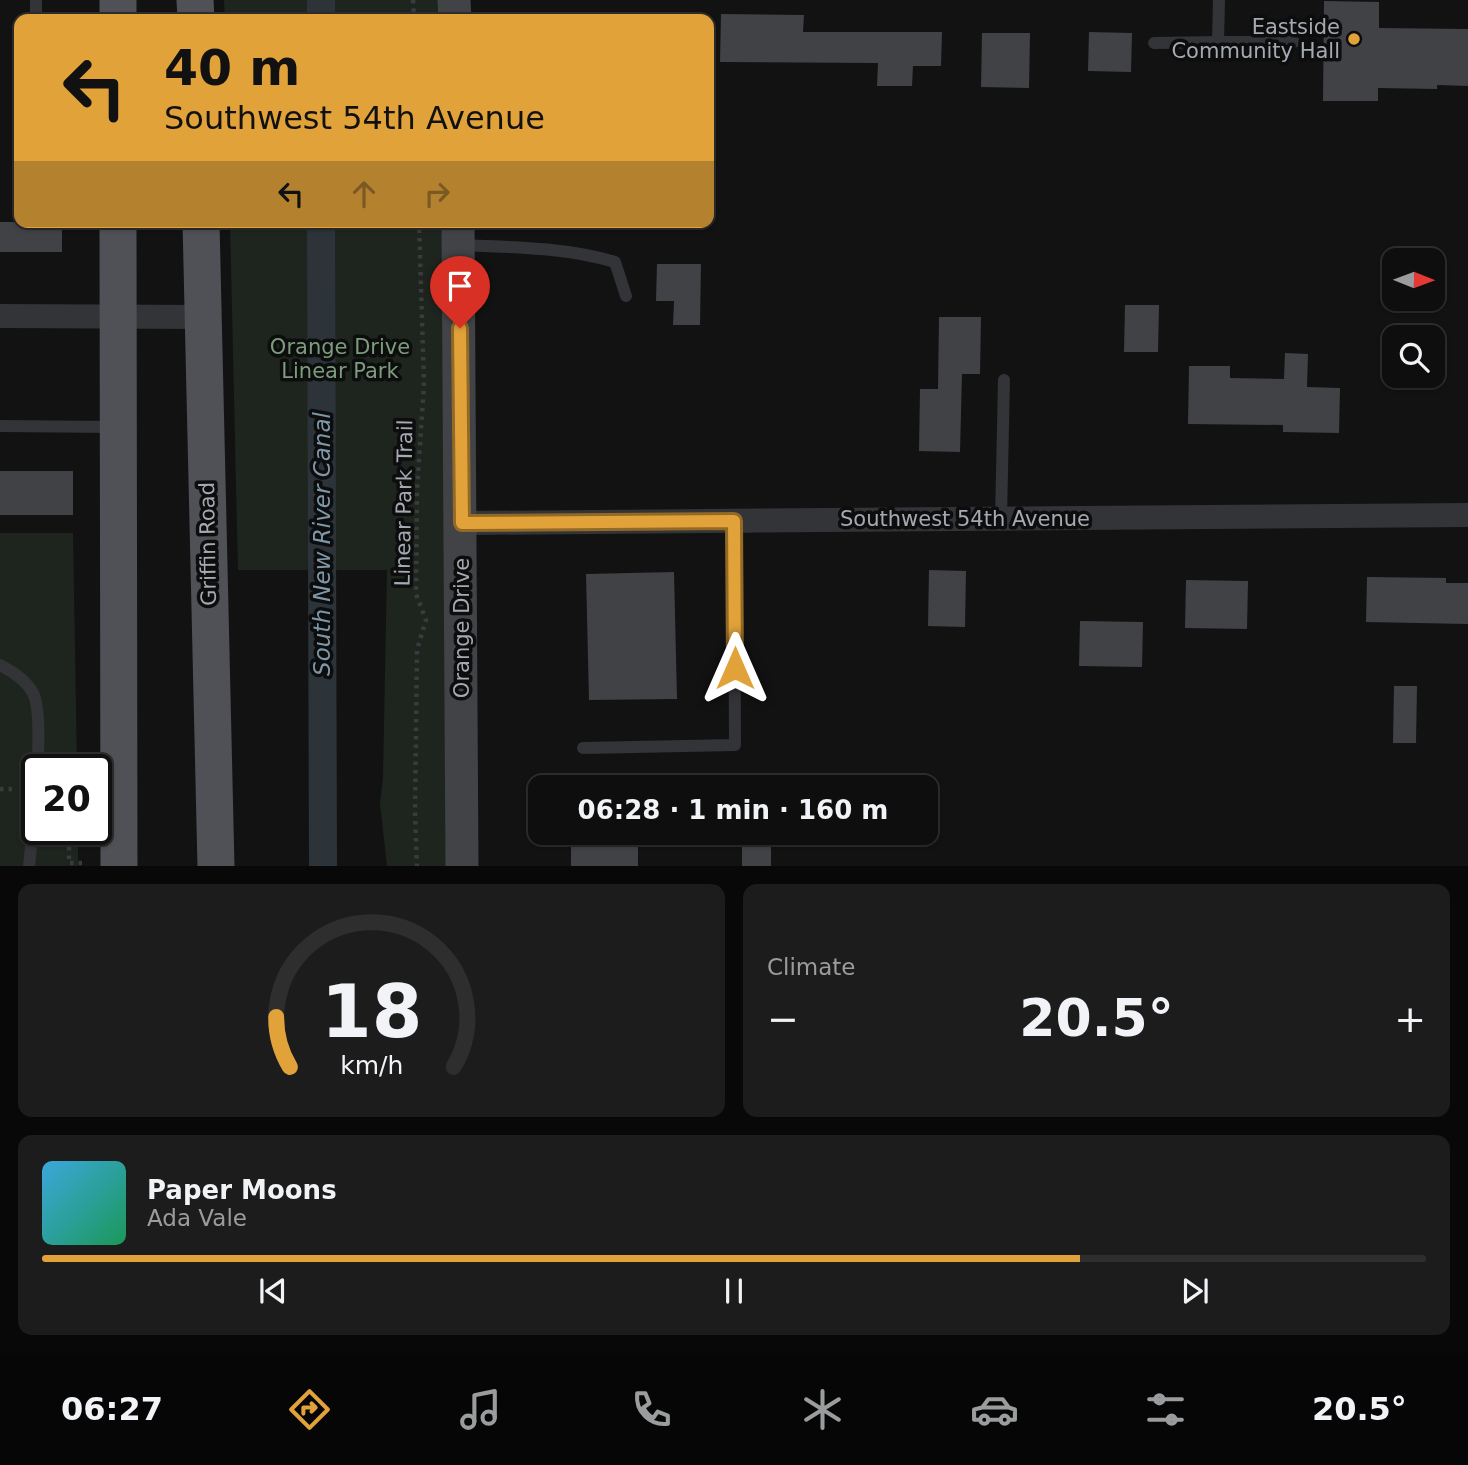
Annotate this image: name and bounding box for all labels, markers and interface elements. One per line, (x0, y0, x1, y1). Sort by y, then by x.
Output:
place label: Eastside Community Hall (1171, 15, 1340, 63)
marker: Eastside Community Hall (1346, 31, 1362, 47)
text: 40 m (164, 40, 300, 97)
icon: left (49, 42, 140, 133)
text: Southwest 54th Avenue (164, 99, 545, 137)
icon: left (272, 175, 310, 213)
icon: ahead (345, 175, 383, 213)
icon: right (418, 175, 456, 213)
north arrow (1382, 248, 1446, 312)
map controls (1382, 248, 1445, 388)
pin (430, 256, 490, 328)
icon: arrive (441, 267, 479, 305)
button: search (1382, 325, 1445, 388)
park label: Orange Drive Linear Park (270, 335, 410, 383)
water label: South New River Canal (309, 412, 335, 676)
street label: Linear Park Trail (391, 419, 417, 587)
street label: Griffin Road (195, 482, 221, 606)
street label: Southwest 54th Avenue (840, 507, 1090, 531)
street label: Orange Drive (450, 558, 474, 698)
position arrow (698, 631, 772, 705)
speed limit sign: 20 (21, 754, 112, 845)
text: 06:28 · 1 min · 160 m (578, 795, 888, 825)
text: Climate (767, 954, 856, 980)
text: 18 (321, 969, 422, 1054)
text: 20.5° (1019, 988, 1174, 1048)
text: − (767, 997, 799, 1041)
text: + (1394, 997, 1426, 1041)
text: km/h (340, 1050, 403, 1079)
text: Paper Moons (147, 1175, 337, 1205)
text: Ada Vale (147, 1205, 247, 1231)
icon: previous (254, 1272, 292, 1310)
icon: pause (715, 1272, 753, 1310)
icon: next (1176, 1272, 1214, 1310)
icon: directions (285, 1385, 334, 1434)
icon: music (456, 1385, 505, 1434)
icon: phone (627, 1385, 676, 1434)
icon: climate (798, 1385, 847, 1434)
icon: car (970, 1385, 1019, 1434)
icon: filters (1141, 1385, 1190, 1434)
text: 06:27 (61, 1390, 163, 1428)
text: 20.5° (1312, 1390, 1407, 1428)

